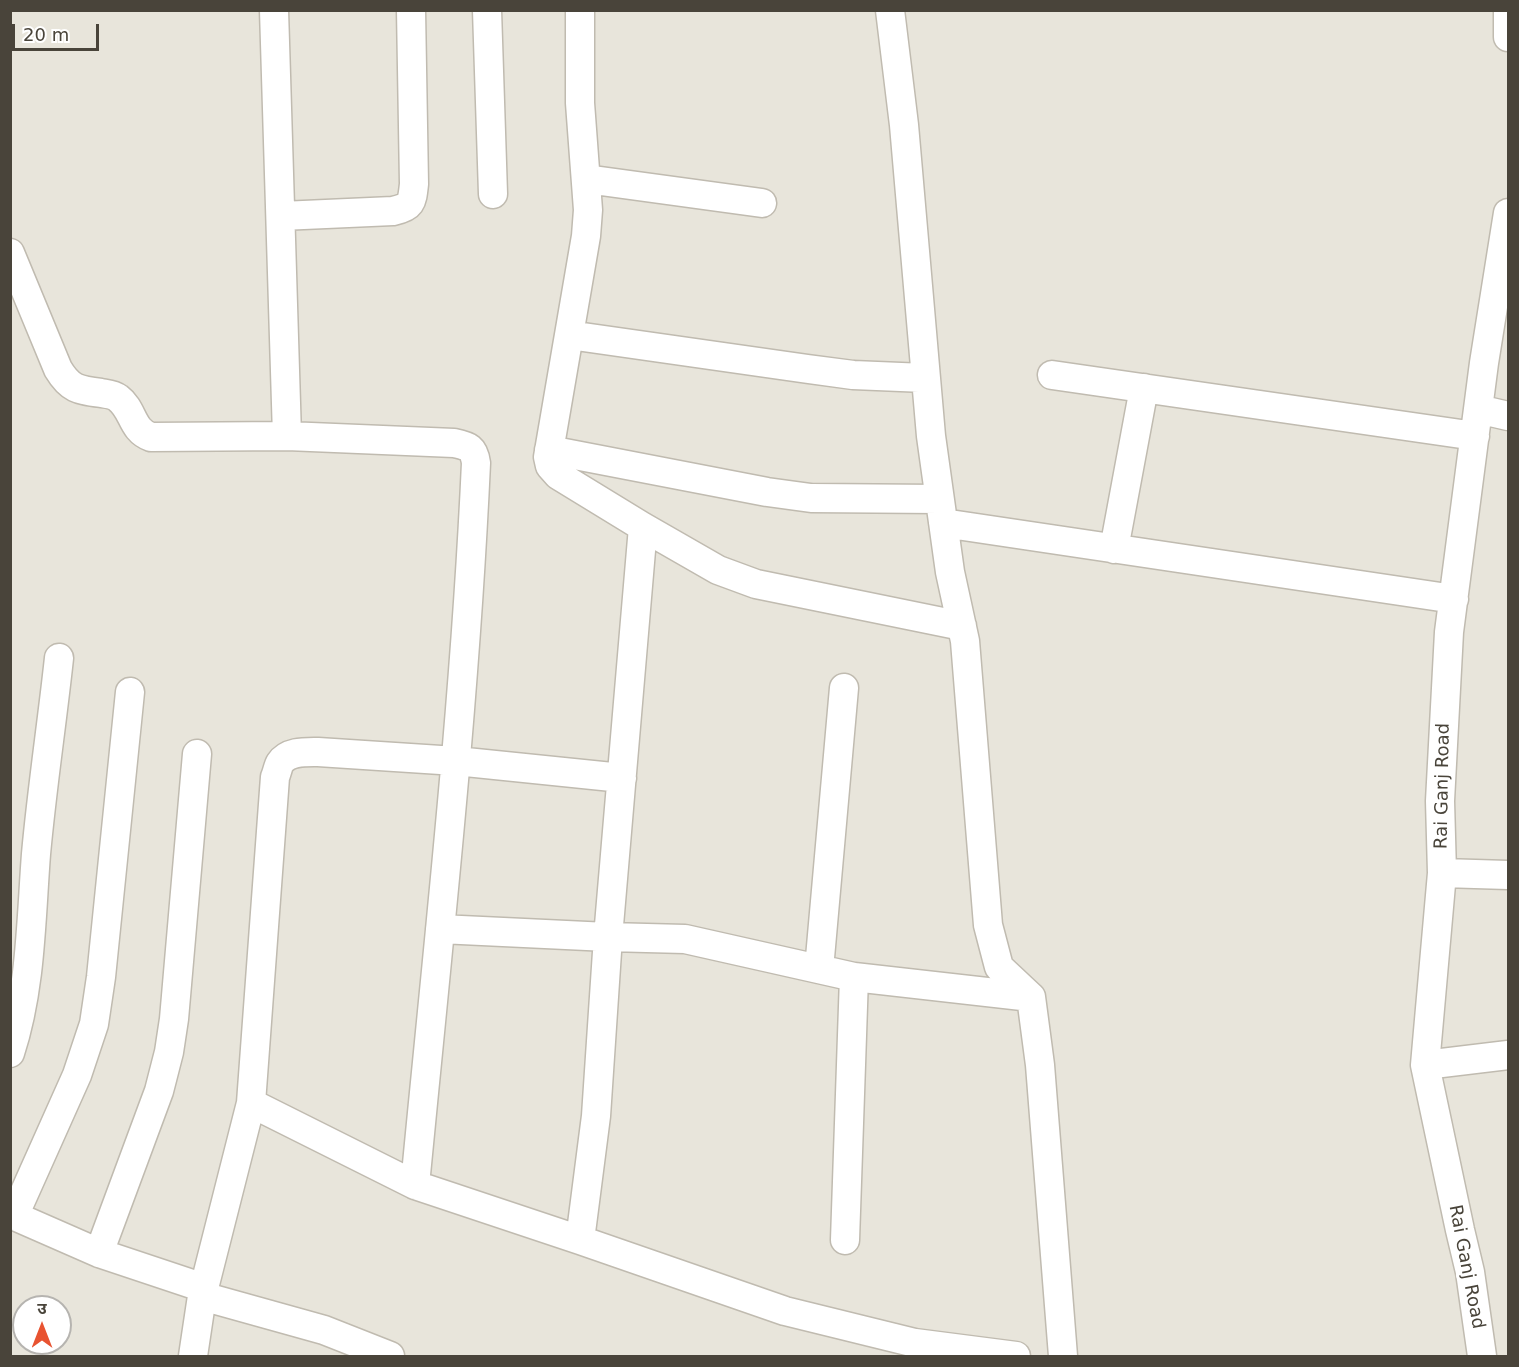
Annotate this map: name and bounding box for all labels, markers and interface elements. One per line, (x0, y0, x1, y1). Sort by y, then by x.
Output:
scale bar (15, 12, 102, 50)
text: 20 m (23, 24, 69, 45)
street label: Rai Ganj Road (1431, 723, 1455, 849)
street label: Rai Ganj Road (1443, 1203, 1489, 1331)
north arrow (12, 1295, 72, 1355)
text: उ (37, 1299, 47, 1318)

